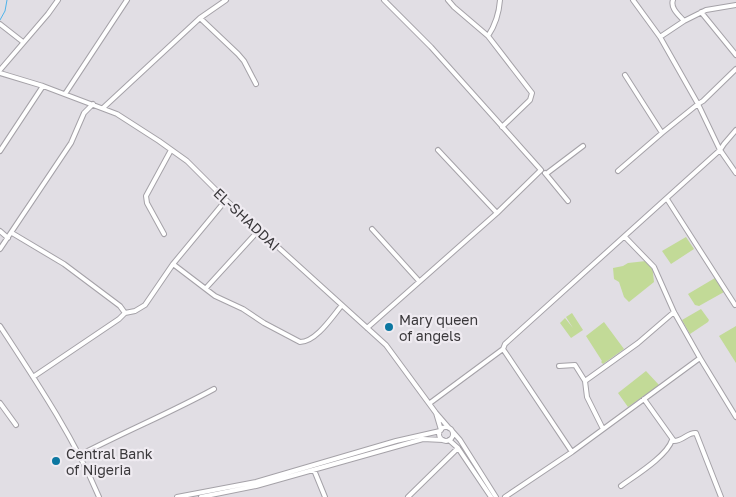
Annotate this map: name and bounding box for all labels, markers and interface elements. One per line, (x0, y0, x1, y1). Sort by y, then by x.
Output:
street label: EL-SHADDAI (211, 184, 283, 254)
place label: Mary queen of angels (399, 311, 478, 344)
marker: Mary queen of angels (383, 321, 395, 333)
place label: Central Bank of Nigeria (66, 445, 153, 478)
marker: Central Bank of Nigeria (50, 455, 62, 467)

